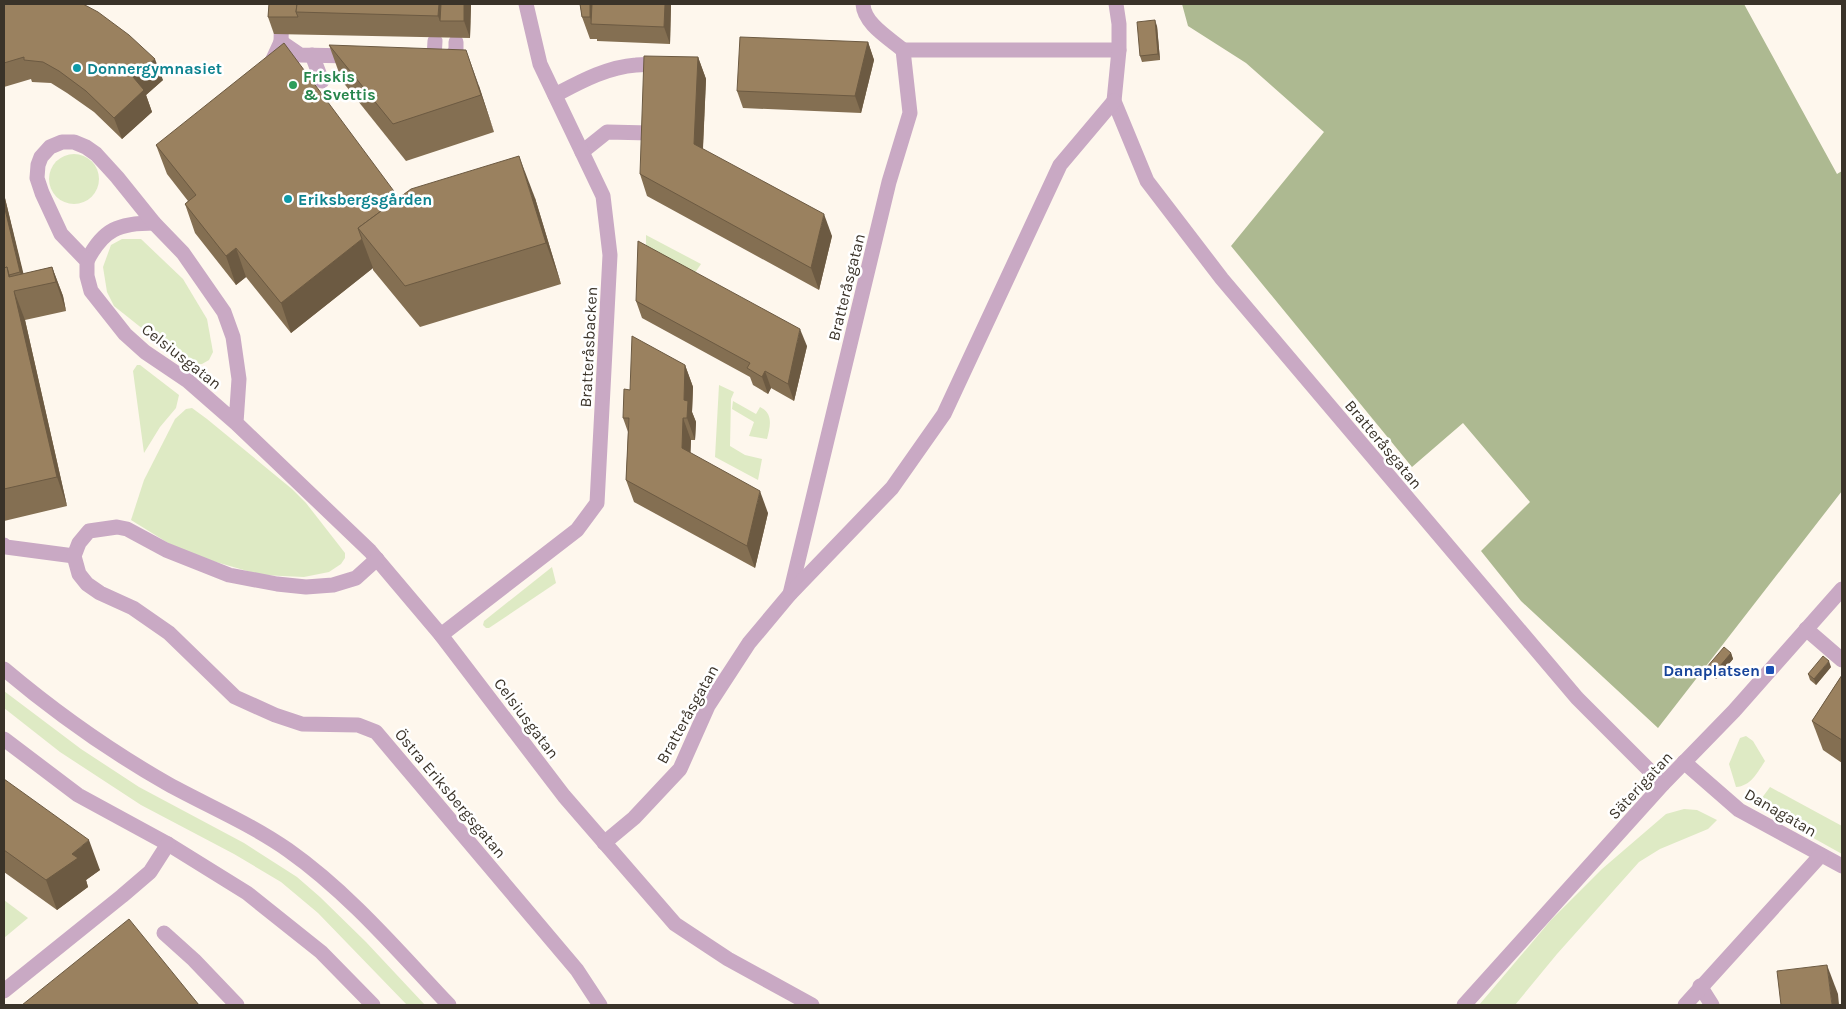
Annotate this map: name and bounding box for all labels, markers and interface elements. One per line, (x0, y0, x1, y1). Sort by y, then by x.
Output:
place label: Donnergymnasiet (87, 59, 222, 78)
marker: Donnergymnasiet (71, 62, 83, 74)
place label: Friskis & Svettis (303, 67, 376, 104)
marker: Friskis & Svettis (287, 79, 299, 91)
place label: Eriksbergsgården (298, 190, 432, 209)
marker: Eriksbergsgården (282, 193, 294, 205)
street label: Bratteråsgatan (824, 231, 869, 343)
street label: Bratteråsbacken (576, 286, 601, 408)
street label: Celsiusgatan (138, 319, 225, 393)
street label: Bratteråsgatan (1341, 396, 1426, 493)
street label: Bratteråsgatan (652, 661, 722, 767)
place label: Danaplatsen (1663, 661, 1760, 680)
marker: Danaplatsen (1764, 664, 1776, 676)
street label: Celsiusgatan (490, 674, 563, 762)
street label: Östra Eriksbergsgatan (391, 725, 510, 862)
street label: Säterigatan (1604, 748, 1677, 823)
street label: Danagatan (1741, 784, 1820, 841)

